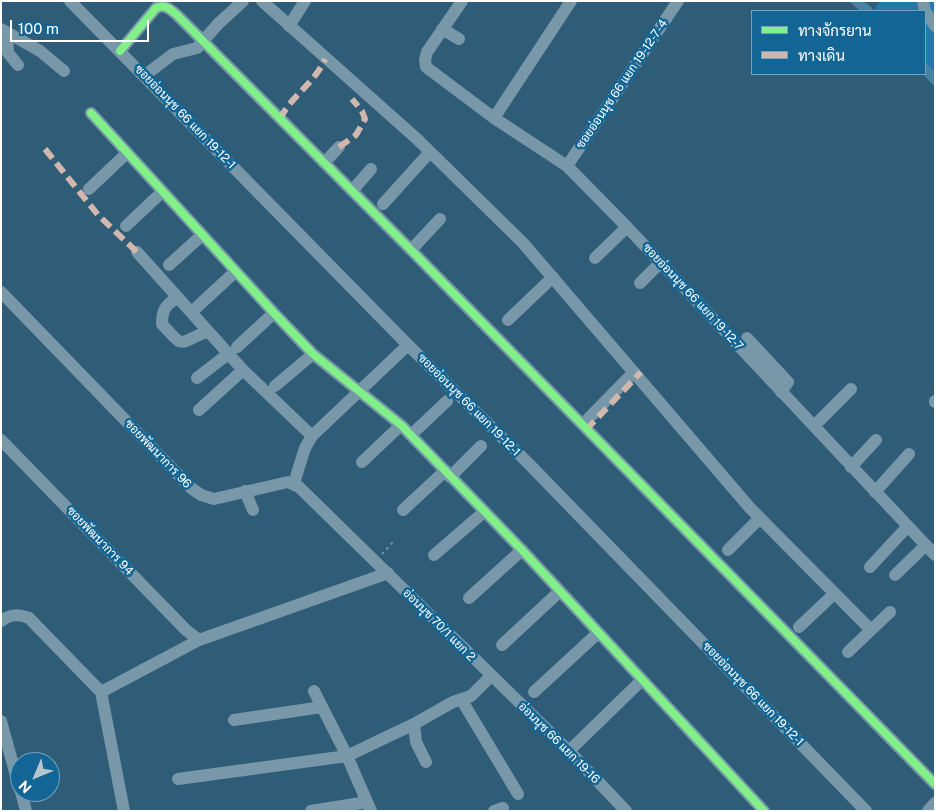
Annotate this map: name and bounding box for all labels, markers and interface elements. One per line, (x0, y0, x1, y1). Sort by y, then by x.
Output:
scale bar (12, 10, 151, 42)
legend (751, 10, 926, 75)
street label: ซอยอ่อนนุช 66 แยก 19-12-7-4 (573, 17, 671, 151)
text: 100 m (18, 20, 59, 37)
text: ทางจักรยาน (798, 22, 872, 39)
text: ทางเดิน (798, 47, 845, 64)
street label: ซอยอ่อนนุช 66 แยก 19-12-1 (132, 62, 238, 172)
street label: ซอยอ่อนนุช 66 แยก 19-12-7 (640, 241, 746, 353)
street label: ซอยอ่อนนุช 66 แยก 19-12-1 (415, 351, 523, 459)
street label: ซอยพัฒนาการ 96 (122, 417, 194, 491)
street label: ซอยพัฒนาการ 94 (64, 504, 136, 578)
street label: อ่อนนุช 70/1 แยก 2 (400, 586, 478, 664)
street label: ซอยอ่อนนุช 66 แยก 19-12-1 (700, 639, 806, 749)
street label: อ่อนนุช 66 แยก 19-16 (515, 699, 603, 787)
north arrow (10, 752, 60, 802)
text: N (16, 777, 35, 796)

